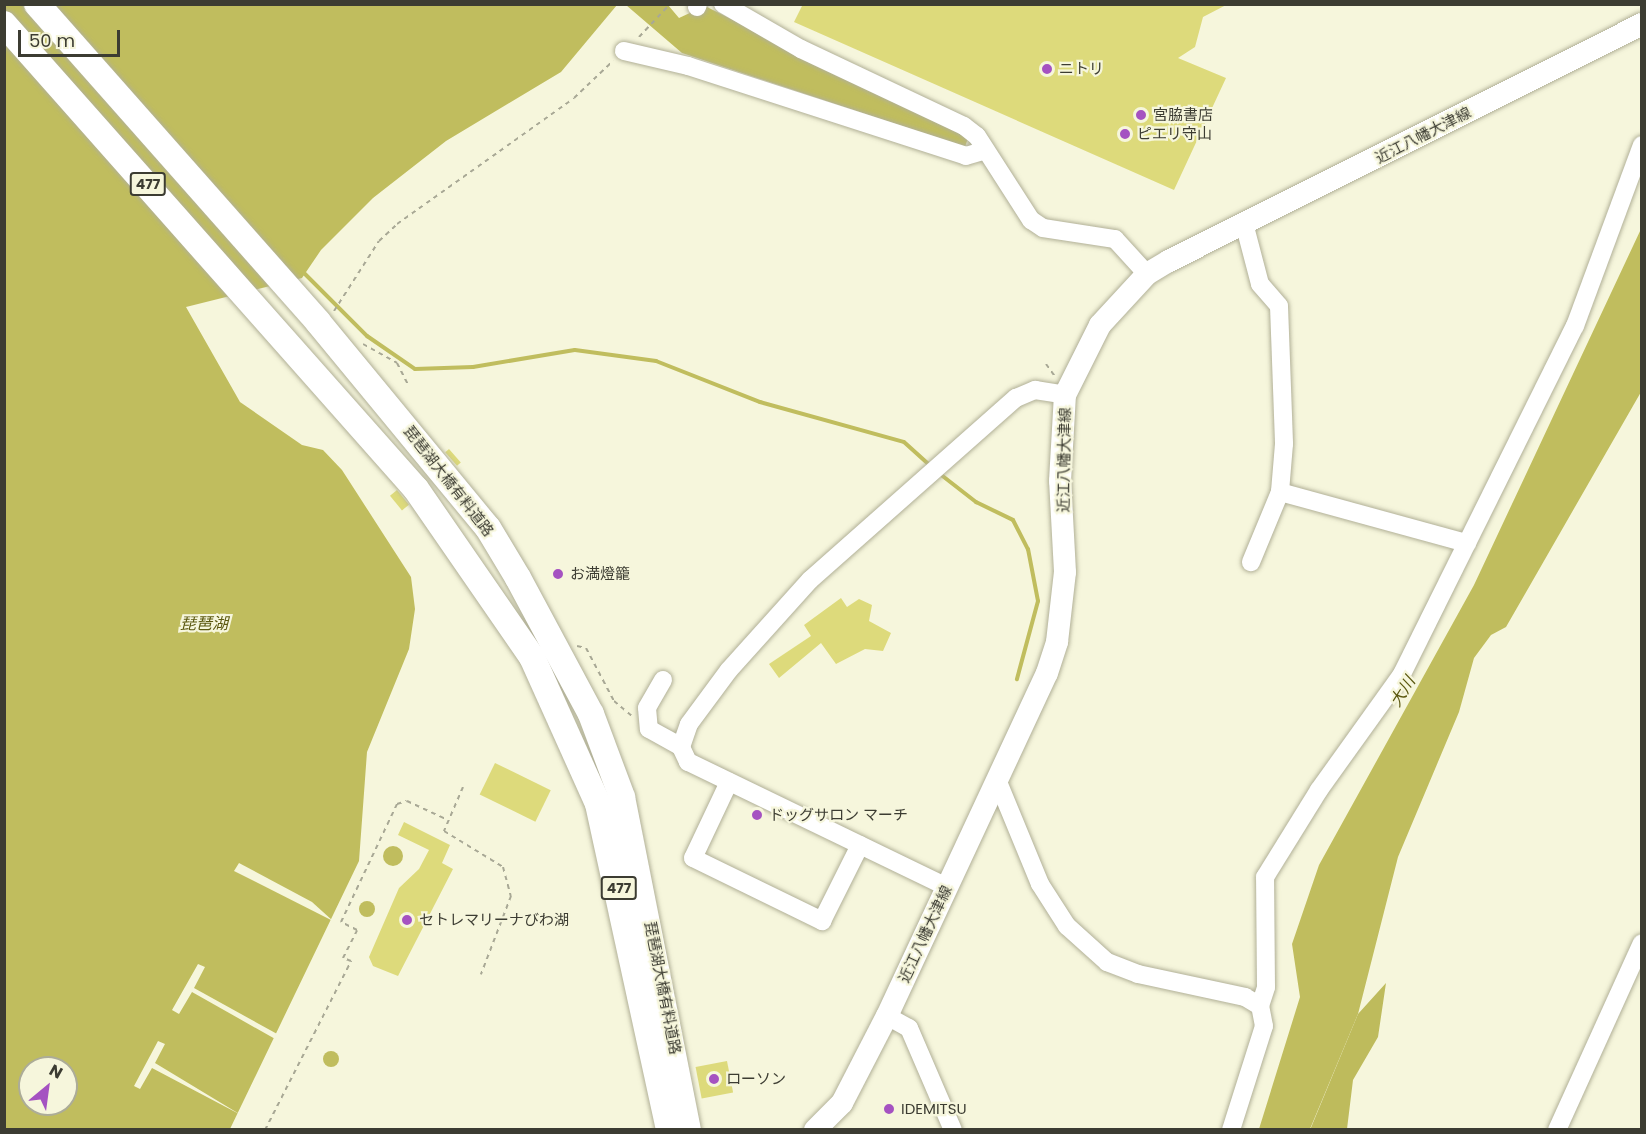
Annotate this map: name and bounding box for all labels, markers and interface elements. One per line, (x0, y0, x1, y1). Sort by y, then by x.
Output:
scale bar (21, 18, 123, 56)
text: 50 m (29, 28, 75, 53)
place label: ニトリ (1059, 60, 1104, 78)
marker: ニトリ (1040, 62, 1054, 76)
street label: 近江八幡大津線 (1372, 103, 1474, 167)
place label: 宮脇書店 (1153, 106, 1213, 124)
marker: 宮脇書店 (1134, 108, 1148, 122)
place label: ピエリ守山 (1137, 125, 1212, 143)
marker: ピエリ守山 (1118, 127, 1132, 141)
road number: 477 (128, 173, 168, 195)
street label: 近江八幡大津線 (1054, 407, 1074, 513)
street label: 琵琶湖大橋有料道路 (400, 422, 498, 540)
place label: お満燈籠 (570, 565, 630, 583)
marker: お満燈籠 (551, 567, 565, 581)
water label: 琵琶湖 (180, 614, 228, 634)
water label: 大川 (1386, 673, 1420, 711)
place label: ドッグサロン マーチ (769, 806, 908, 824)
marker: ドッグサロン マーチ (750, 808, 764, 822)
road number: 477 (600, 877, 638, 899)
street label: 近江八幡大津線 (895, 883, 955, 985)
place label: セトレマリーナびわ湖 (419, 911, 569, 929)
marker: セトレマリーナびわ湖 (400, 913, 414, 927)
street label: 琵琶湖大橋有料道路 (641, 920, 685, 1056)
north arrow (18, 1056, 78, 1116)
text: N (45, 1059, 67, 1085)
place label: ローソン (726, 1070, 786, 1088)
marker: ローソン (707, 1072, 721, 1086)
place label: IDEMITSU (901, 1100, 967, 1118)
marker: IDEMITSU (882, 1102, 896, 1116)

